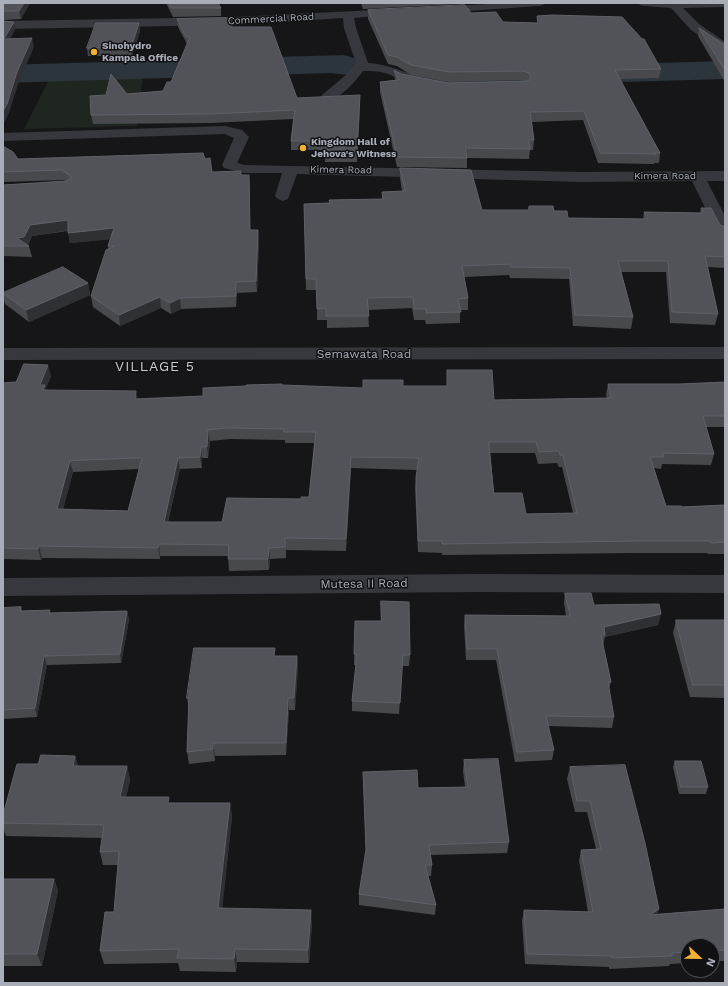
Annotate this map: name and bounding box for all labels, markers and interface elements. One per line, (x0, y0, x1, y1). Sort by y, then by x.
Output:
street label: Commercial Road (228, 11, 314, 27)
place label: Sinohydro Kampala Office (102, 40, 178, 64)
marker: Sinohydro Kampala Office (89, 47, 99, 57)
place label: Kingdom Hall of Jehova's Witness (311, 136, 396, 160)
marker: Kingdom Hall of Jehova's Witness (298, 143, 308, 153)
street label: Kimera Road (310, 163, 372, 177)
street label: Kimera Road (634, 170, 696, 182)
street label: Semawata Road (317, 347, 411, 361)
district label: VILLAGE 5 (115, 359, 195, 375)
street label: Mutesa II Road (320, 576, 408, 592)
north arrow (680, 938, 720, 978)
text: N (703, 956, 718, 969)

